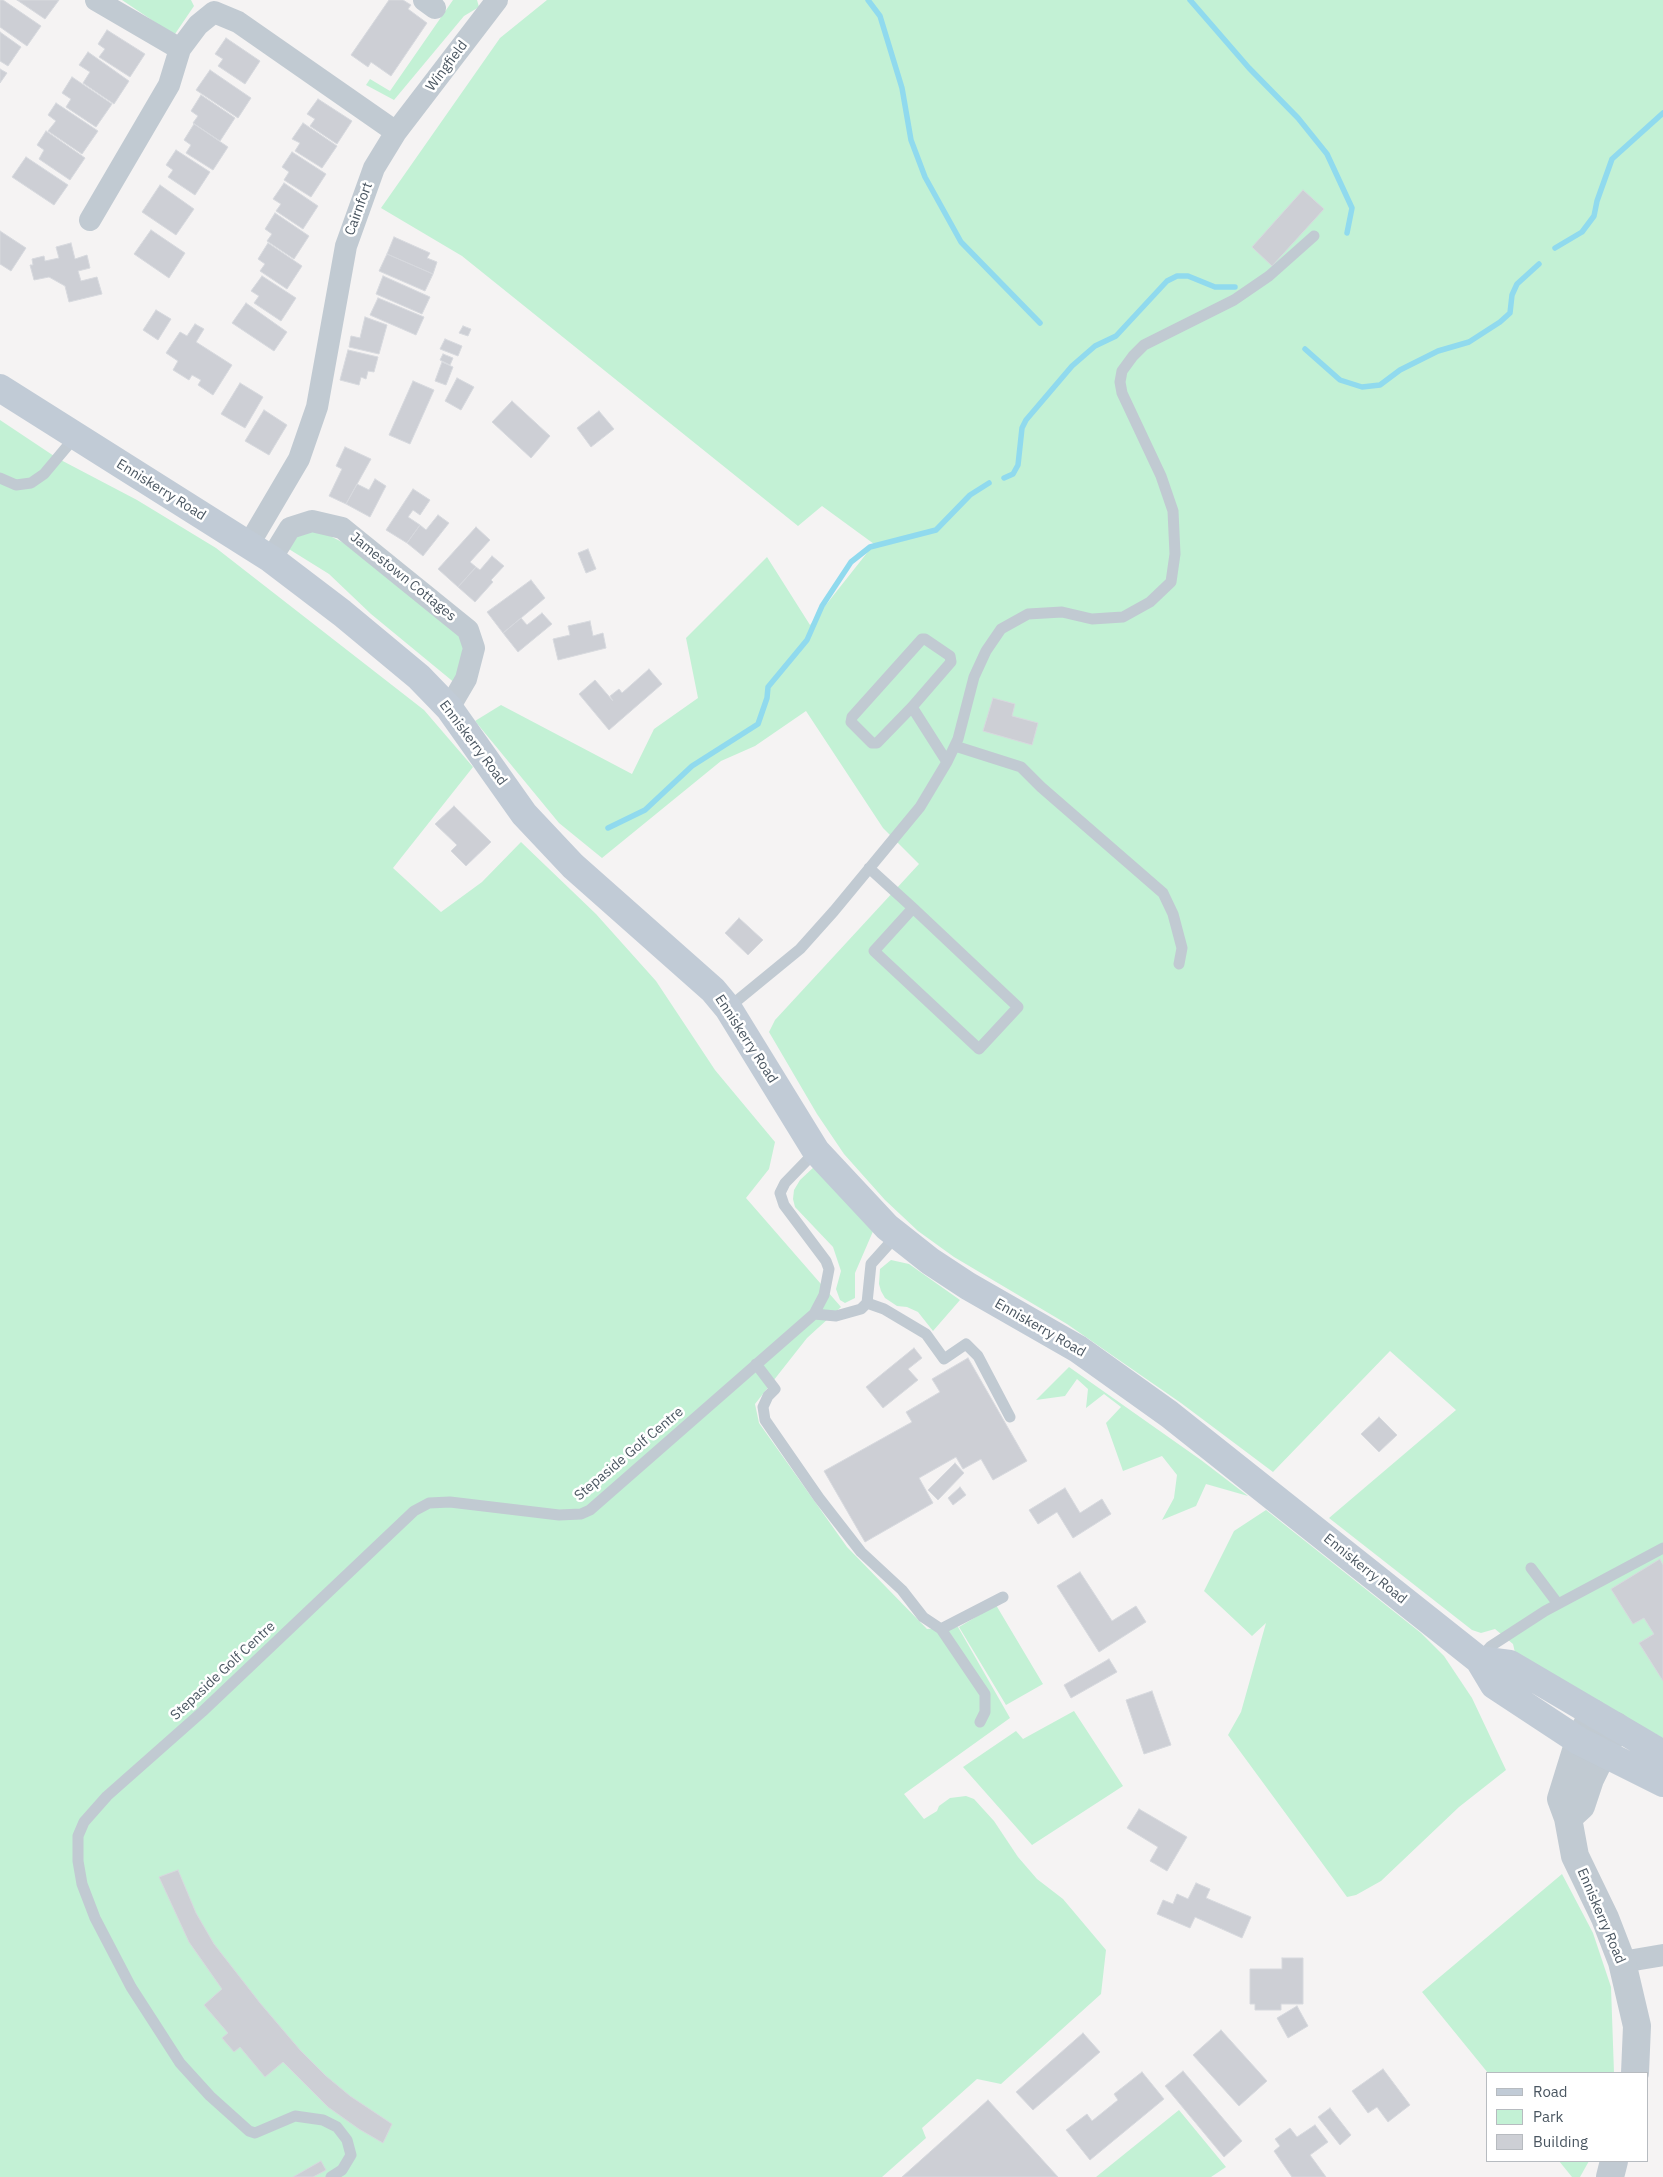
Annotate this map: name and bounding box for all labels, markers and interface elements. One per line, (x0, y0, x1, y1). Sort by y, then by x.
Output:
street label: Wingfield (423, 37, 471, 95)
street label: Cairnfort (342, 180, 376, 238)
street label: Enniskerry Road (113, 456, 209, 524)
street label: Jamestown Cottages (347, 529, 459, 625)
street label: Enniskerry Road (436, 697, 510, 789)
street label: Enniskerry Road (711, 992, 781, 1086)
street label: Enniskerry Road (992, 1295, 1088, 1361)
street label: Stepaside Golf Centre (571, 1404, 687, 1504)
street label: Enniskerry Road (1320, 1530, 1410, 1608)
street label: Stepaside Golf Centre (167, 1618, 279, 1724)
street label: Enniskerry Road (1573, 1866, 1629, 1966)
legend (1486, 2072, 1648, 2162)
text: Road (1533, 2082, 1568, 2101)
text: Park (1533, 2107, 1563, 2126)
text: Building (1533, 2132, 1588, 2151)

